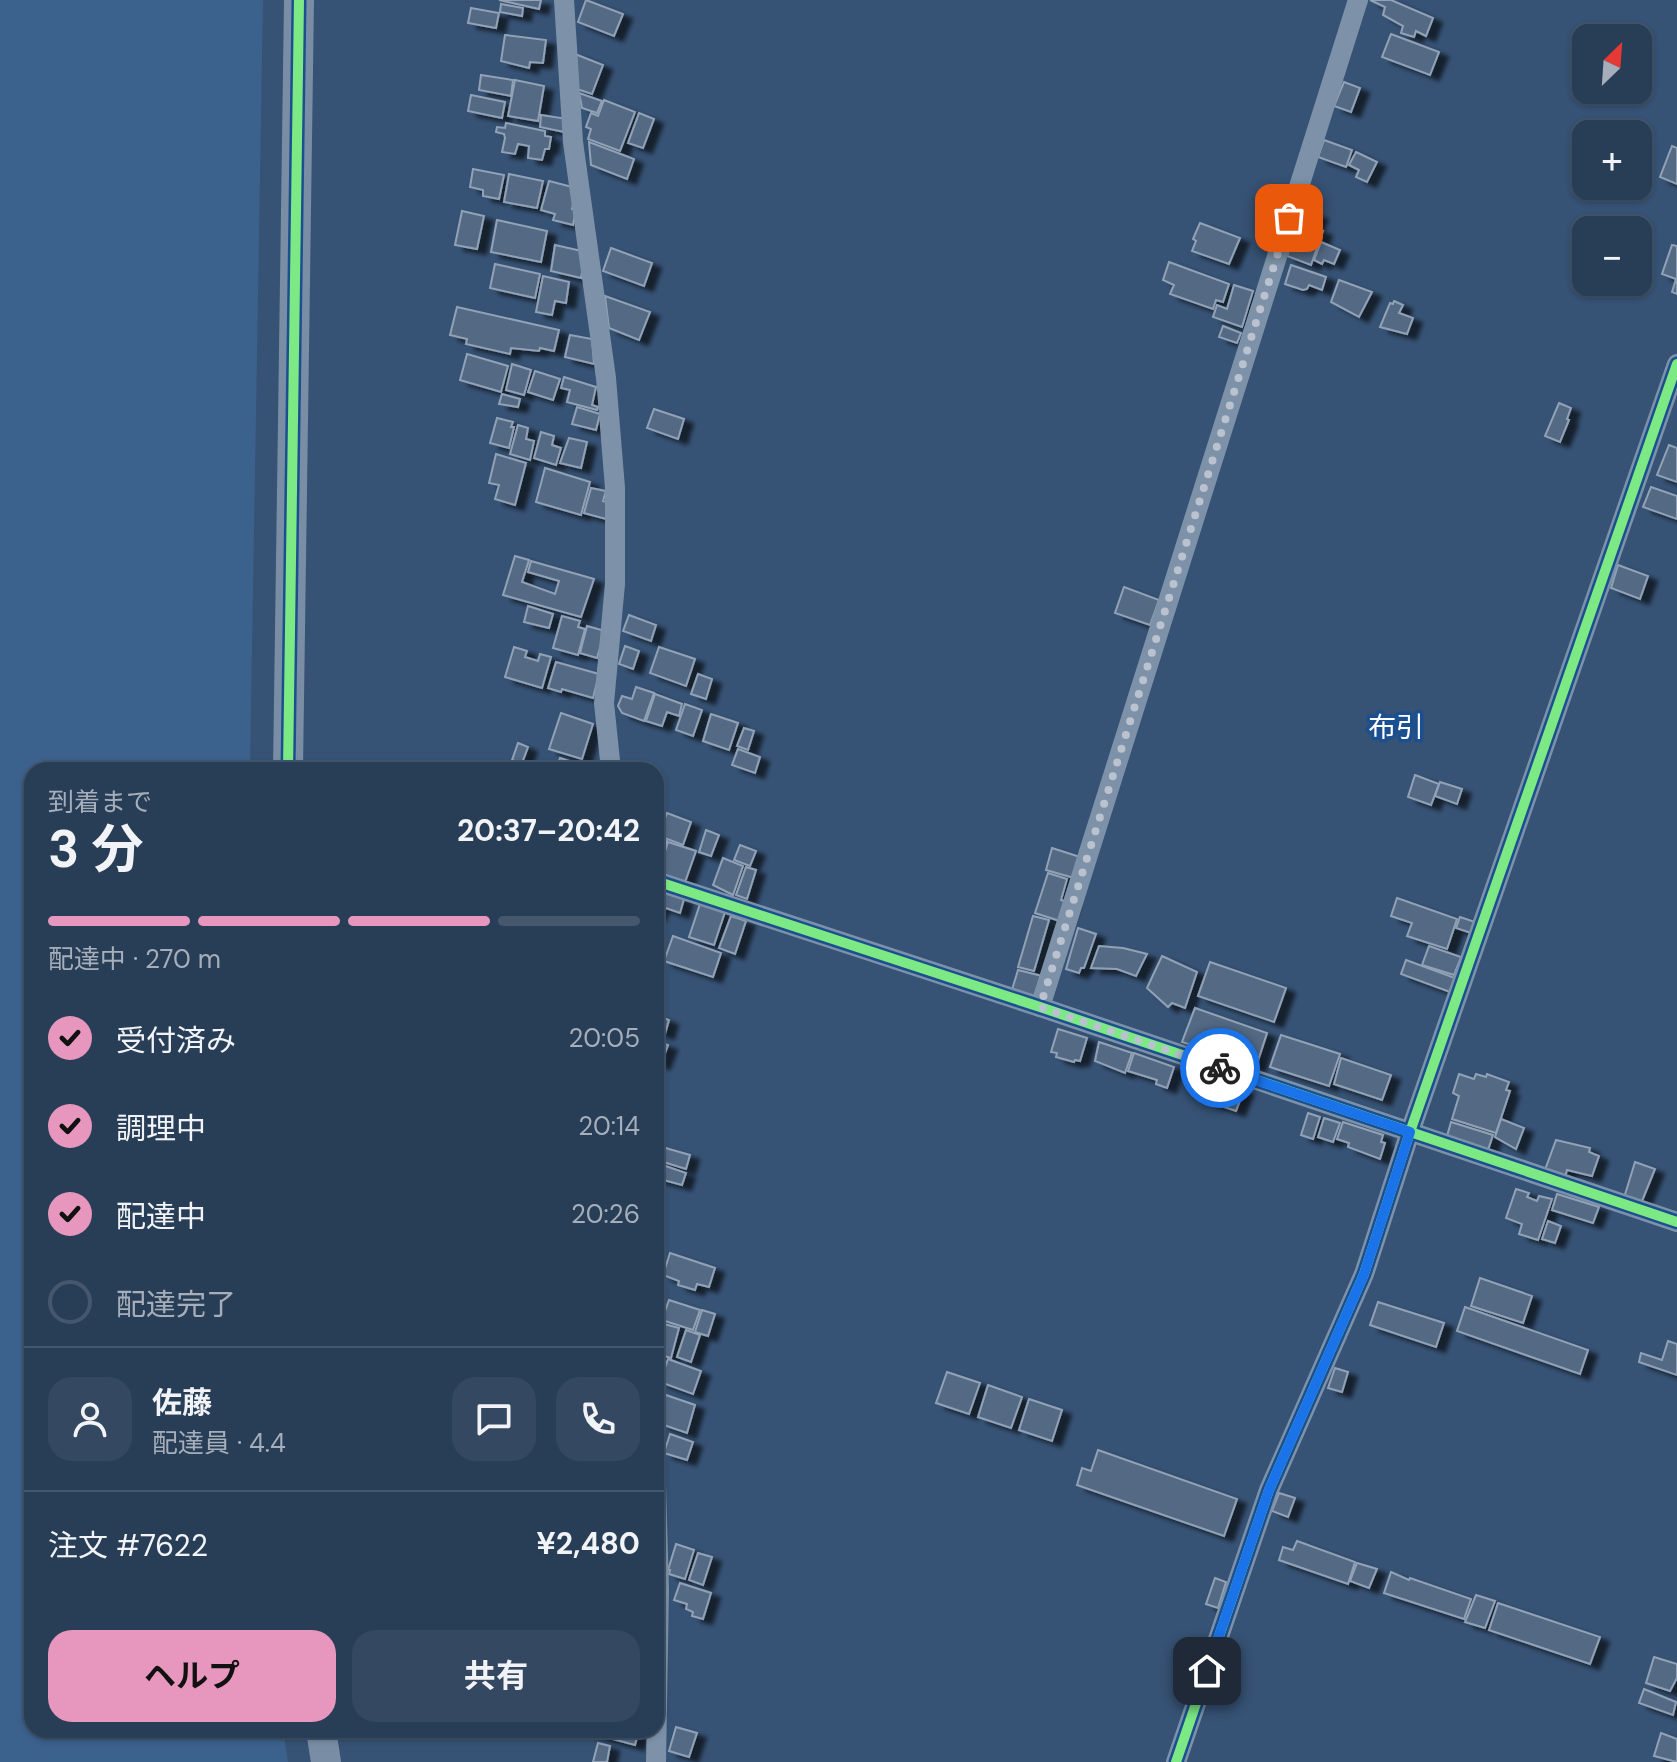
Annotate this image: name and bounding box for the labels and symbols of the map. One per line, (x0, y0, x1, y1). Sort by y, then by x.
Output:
north arrow (1572, 24, 1652, 104)
pin (1255, 184, 1323, 252)
district label: 布引 (1368, 709, 1424, 746)
courier (1180, 1028, 1260, 1108)
pin (1173, 1637, 1241, 1705)

